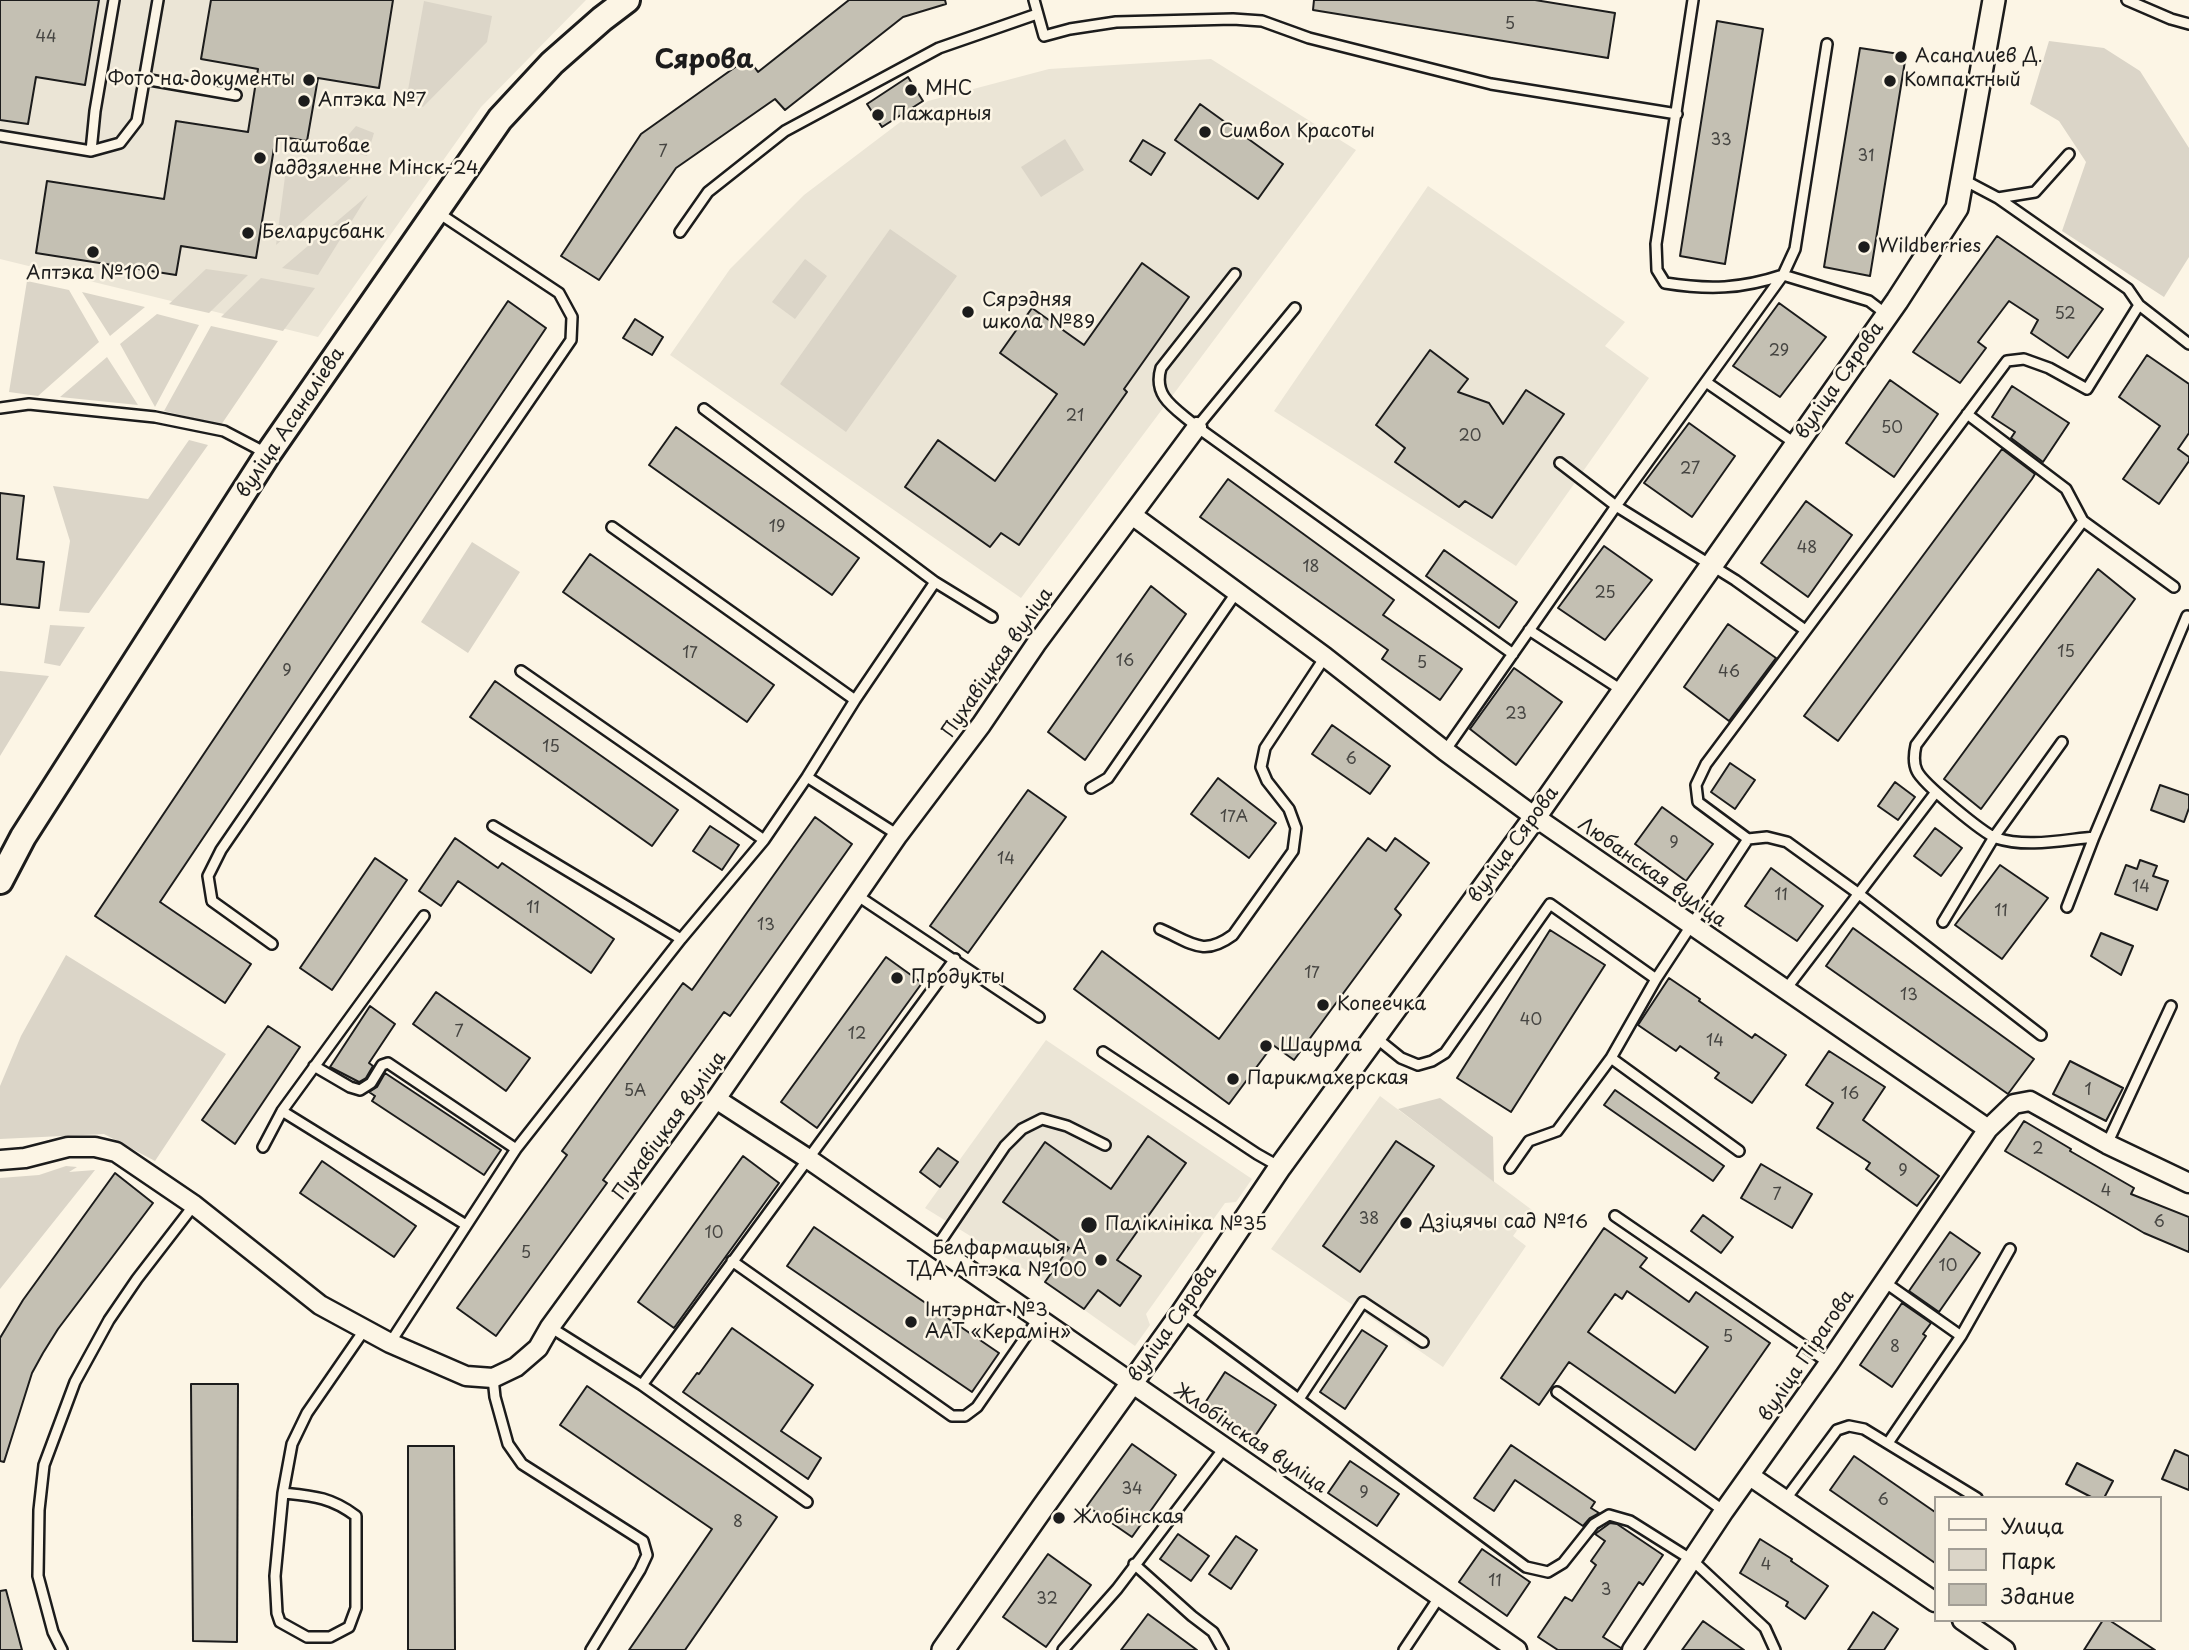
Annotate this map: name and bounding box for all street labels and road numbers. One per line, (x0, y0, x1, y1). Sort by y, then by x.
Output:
street label: вуліца Сярова (1791, 318, 1889, 444)
street label: вуліца Асаналіева (232, 343, 350, 503)
street label: Пухавіцкая вуліца (938, 584, 1058, 742)
street label: вуліца Сярова (1464, 782, 1564, 908)
street label: Любанская вуліца (1574, 813, 1730, 933)
street label: Пухавіцкая вуліца (609, 1047, 731, 1205)
street label: вуліца Сярова (1124, 1261, 1222, 1387)
street label: вуліца Пірагова (1755, 1286, 1859, 1426)
street label: Жлобінская вуліца (1169, 1379, 1331, 1499)

